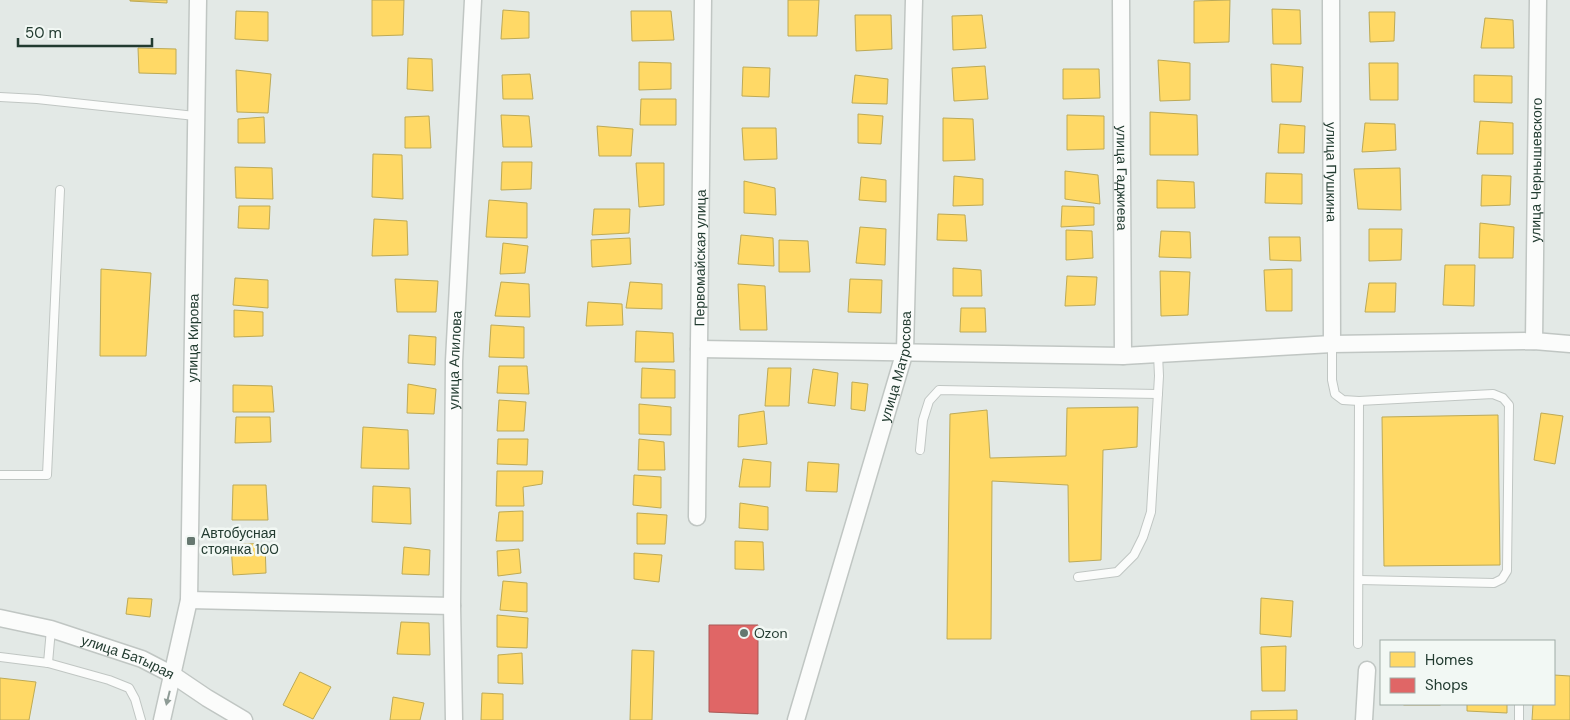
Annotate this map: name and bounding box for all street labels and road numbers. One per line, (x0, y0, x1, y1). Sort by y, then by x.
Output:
street label: улица Чернышевского (1526, 97, 1546, 243)
street label: улица Пушкина (1322, 122, 1341, 222)
street label: улица Гаджиева (1113, 125, 1131, 231)
street label: Первомайская улица (690, 189, 710, 327)
street label: улица Кирова (183, 293, 203, 383)
street label: улица Алилова (445, 310, 466, 410)
street label: улица Матросова (876, 311, 915, 424)
street label: улица Батырая (79, 631, 178, 683)

